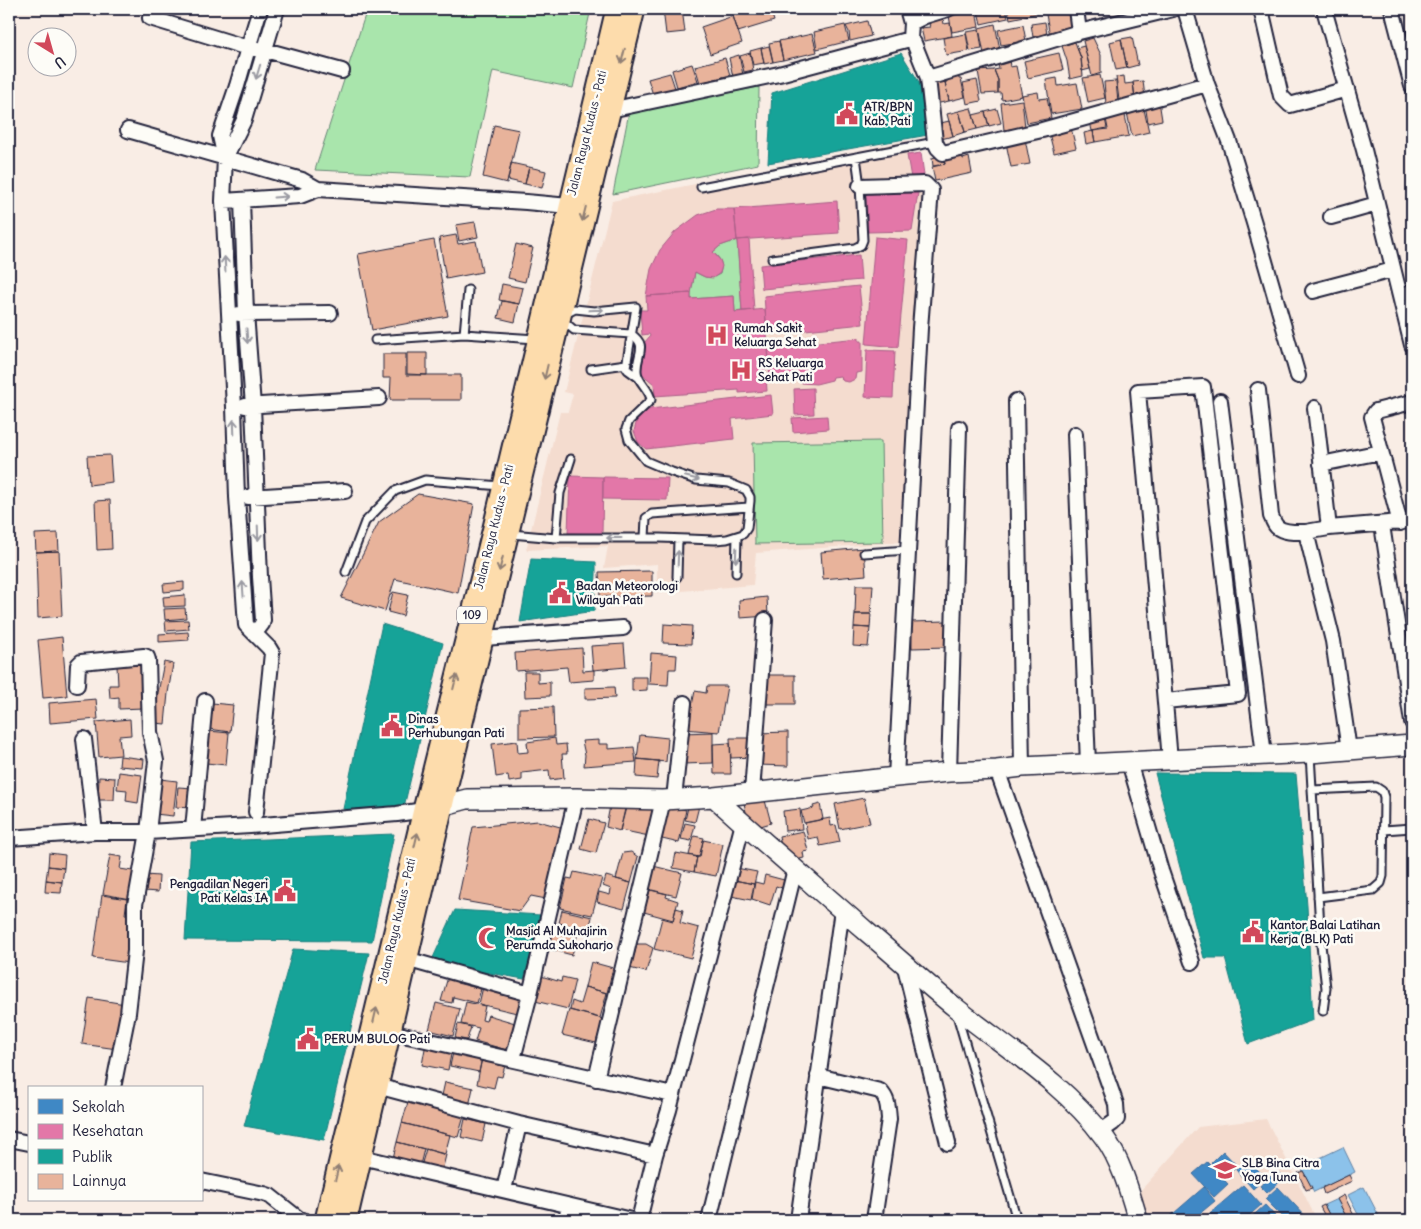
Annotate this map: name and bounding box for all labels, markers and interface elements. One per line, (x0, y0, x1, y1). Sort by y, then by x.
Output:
north arrow (28, 28, 78, 78)
one-way arrow (618, 48, 627, 64)
text: U (51, 52, 69, 72)
one-way arrow (253, 64, 263, 80)
street label: Jalan Raya Kudus - Pati (564, 69, 609, 197)
place label: ATR/BPN Kab. Pati (864, 99, 913, 128)
public building icon: ATR/BPN Kab. Pati (834, 101, 860, 127)
one-way arrow (273, 193, 289, 202)
one-way arrow (579, 206, 588, 222)
one-way arrow (221, 257, 230, 273)
one-way arrow (588, 305, 604, 315)
place label: Rumah Sakit Keluarga Sehat (734, 320, 817, 350)
hospital icon: Rumah Sakit Keluarga Sehat (704, 322, 730, 348)
one-way arrow (243, 328, 252, 344)
place label: RS Keluarga Sehat Pati (758, 355, 824, 384)
hospital icon: RS Keluarga Sehat Pati (728, 357, 754, 383)
one-way arrow (541, 364, 550, 380)
one-way arrow (230, 419, 239, 435)
street label: Jalan Raya Kudus - Pati (471, 463, 516, 591)
one-way arrow (683, 474, 699, 483)
one-way arrow (253, 525, 263, 541)
one-way arrow (606, 533, 622, 543)
one-way arrow (731, 546, 741, 562)
one-way arrow (673, 550, 682, 566)
one-way arrow (496, 556, 505, 572)
place label: Badan Meteorologi Wilayah Pati (576, 578, 678, 608)
public building icon: Badan Meteorologi Wilayah Pati (547, 580, 573, 606)
one-way arrow (239, 581, 248, 597)
road number: 109 (457, 606, 487, 624)
one-way arrow (451, 674, 461, 690)
place label: Dinas Perhubungan Pati (408, 711, 505, 741)
public building icon: Dinas Perhubungan Pati (379, 713, 405, 739)
one-way arrow (412, 832, 422, 848)
street label: Jalan Raya Kudus - Pati (375, 857, 418, 985)
place label: Pengadilan Negeri Pati Kelas IA (170, 876, 268, 905)
public building icon: Pengadilan Negeri Pati Kelas IA (272, 878, 298, 904)
place label: Kantor Balai Latihan Kerja (BLK) Pati (1270, 917, 1380, 947)
public building icon: Kantor Balai Latihan Kerja (BLK) Pati (1240, 919, 1266, 945)
place label: Masjid Al Muhajirin Perumda Sukoharjo (506, 923, 613, 952)
mosque icon: Masjid Al Muhajirin Perumda Sukoharjo (476, 925, 502, 951)
one-way arrow (371, 1007, 380, 1023)
public building icon: PERUM BULOG Pati (295, 1026, 321, 1052)
place label: PERUM BULOG Pati (324, 1031, 430, 1046)
legend (28, 1086, 202, 1202)
text: Sekolah (72, 1097, 125, 1116)
text: Kesehatan (72, 1121, 144, 1140)
text: Publik (72, 1147, 113, 1166)
place label: SLB Bina Citra Yoga Tuna (1241, 1155, 1320, 1185)
school or university icon: SLB Bina Citra Yoga Tuna (1212, 1157, 1238, 1183)
one-way arrow (333, 1165, 342, 1181)
text: Lainnya (72, 1171, 127, 1190)

